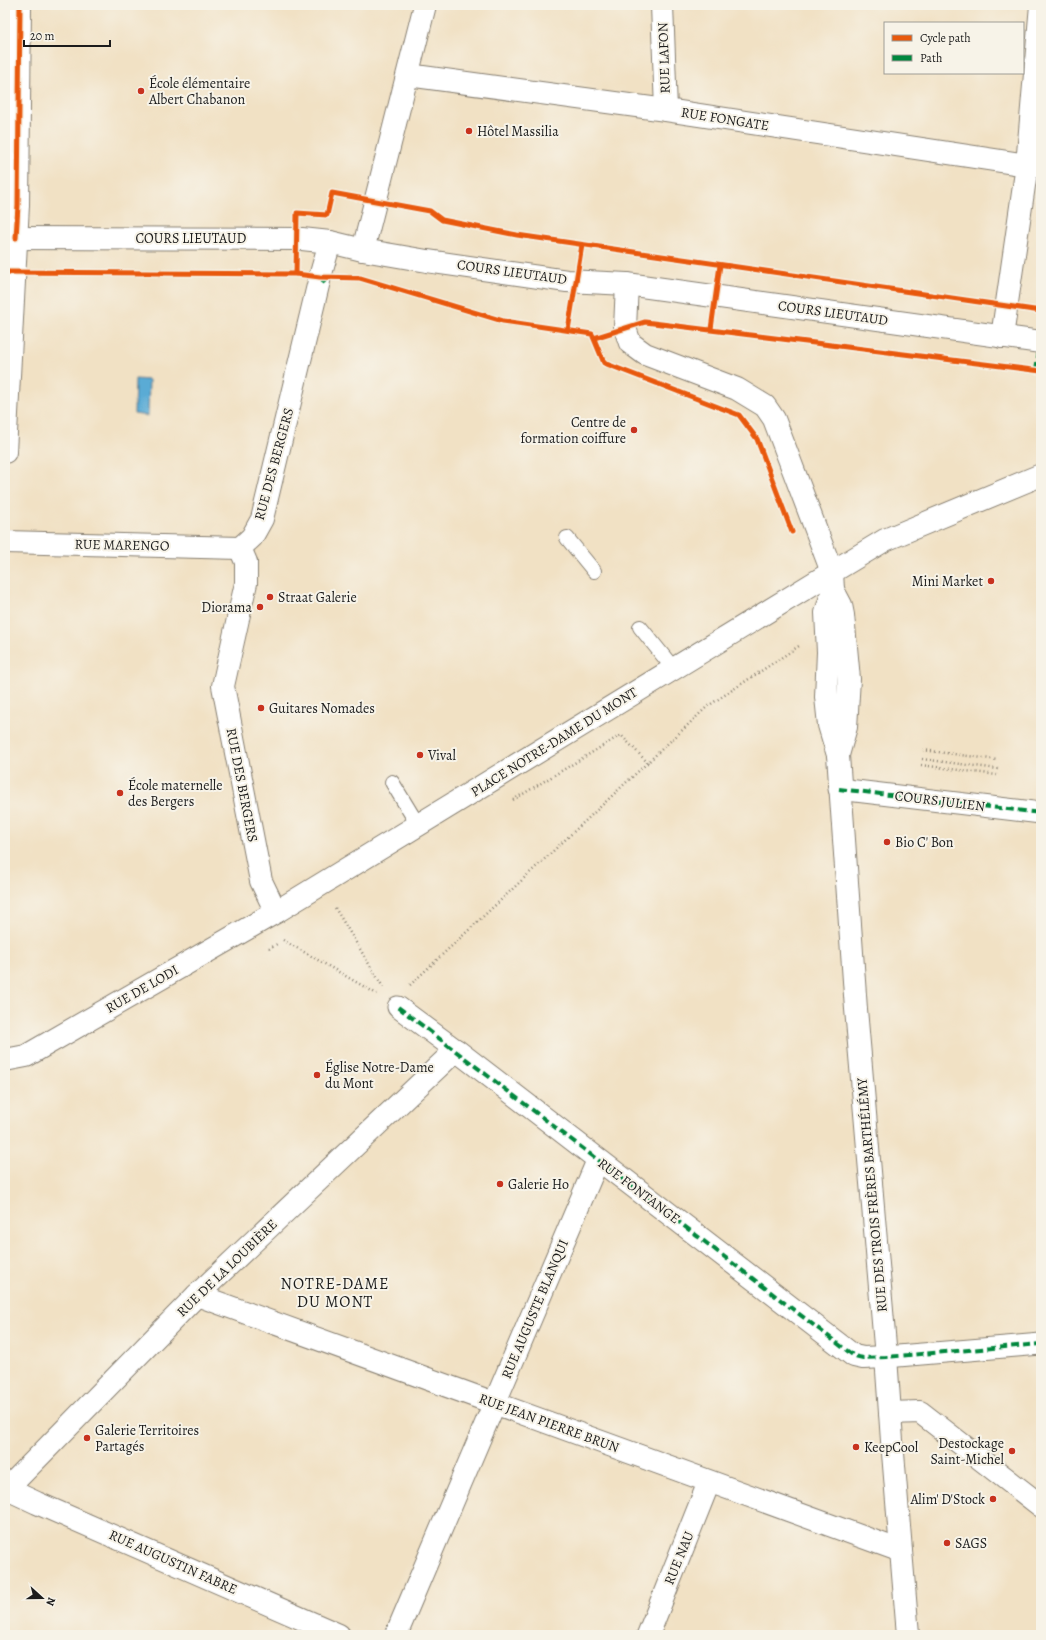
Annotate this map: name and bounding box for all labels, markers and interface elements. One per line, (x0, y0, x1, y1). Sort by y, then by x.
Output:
scale bar (24, 22, 110, 48)
street label: RUE LAFON (653, 22, 675, 94)
legend (884, 22, 1024, 74)
text: 20 m (30, 28, 54, 44)
text: Cycle path (920, 30, 971, 46)
text: Path (920, 50, 943, 66)
place label: École élémentaire Albert Chabanon (148, 74, 250, 109)
marker: École élémentaire Albert Chabanon (136, 86, 146, 96)
street label: RUE FONGATE (680, 103, 770, 135)
place label: Hôtel Massilia (477, 122, 559, 141)
marker: Hôtel Massilia (464, 126, 474, 136)
street label: COURS LIEUTAUD (136, 229, 247, 248)
street label: COURS LIEUTAUD (456, 255, 568, 289)
street label: COURS LIEUTAUD (777, 296, 889, 330)
street label: RUE DES BERGERS (250, 406, 298, 522)
place label: Centre de formation coiffure (521, 413, 626, 448)
marker: Centre de formation coiffure (629, 425, 639, 435)
street label: RUE MARENGO (74, 535, 170, 555)
place label: Mini Market (912, 572, 983, 591)
marker: Mini Market (986, 576, 996, 586)
place label: Straat Galerie (278, 588, 357, 607)
marker: Straat Galerie (265, 592, 275, 602)
place label: Diorama (201, 598, 252, 617)
marker: Diorama (255, 602, 265, 612)
street label: PLACE NOTRE-DAME DU MONT (467, 683, 641, 801)
place label: Guitares Nomades (269, 699, 375, 718)
marker: Guitares Nomades (256, 703, 266, 713)
street label: RUE DES BERGERS (222, 726, 262, 844)
place label: Vival (427, 746, 456, 765)
marker: Vival (415, 750, 425, 760)
place label: École maternelle des Bergers (128, 776, 223, 811)
street label: COURS JULIEN (894, 786, 986, 816)
marker: École maternelle des Bergers (115, 788, 125, 798)
place label: Bio C' Bon (895, 833, 954, 852)
marker: Bio C' Bon (882, 837, 892, 847)
street label: RUE DE LODI (102, 960, 182, 1018)
place label: Église Notre-Dame du Mont (325, 1058, 434, 1093)
marker: Église Notre-Dame du Mont (312, 1070, 322, 1080)
street label: RUE DES TROIS FRÈRES BARTHÉLÉMY (852, 1077, 892, 1313)
street label: RUE FONTANGE (594, 1154, 684, 1228)
place label: Galerie Ho (508, 1175, 569, 1194)
marker: Galerie Ho (495, 1179, 505, 1189)
street label: RUE DE LA LOUBIÈRE (173, 1215, 281, 1321)
street label: RUE AUGUSTE BLANQUI (497, 1236, 573, 1382)
district label: NOTRE-DAME DU MONT (281, 1273, 389, 1313)
street label: RUE JEAN PIERRE BRUN (476, 1389, 622, 1457)
place label: Galerie Territoires Partagés (95, 1421, 199, 1456)
marker: Galerie Territoires Partagés (82, 1433, 92, 1443)
place label: Destockage Saint-Michel (930, 1434, 1005, 1469)
place label: KeepCool (864, 1438, 919, 1457)
marker: KeepCool (851, 1442, 861, 1452)
marker: Destockage Saint-Michel (1007, 1446, 1017, 1456)
place label: Alim' D'Stock (909, 1490, 985, 1509)
marker: Alim' D'Stock (988, 1494, 998, 1504)
street label: RUE AUGUSTIN FABRE (106, 1525, 240, 1599)
street label: RUE NAU (660, 1528, 699, 1588)
place label: SAGS (955, 1534, 987, 1553)
marker: SAGS (942, 1538, 952, 1548)
north arrow (22, 1578, 62, 1618)
text: N (42, 1595, 59, 1608)

